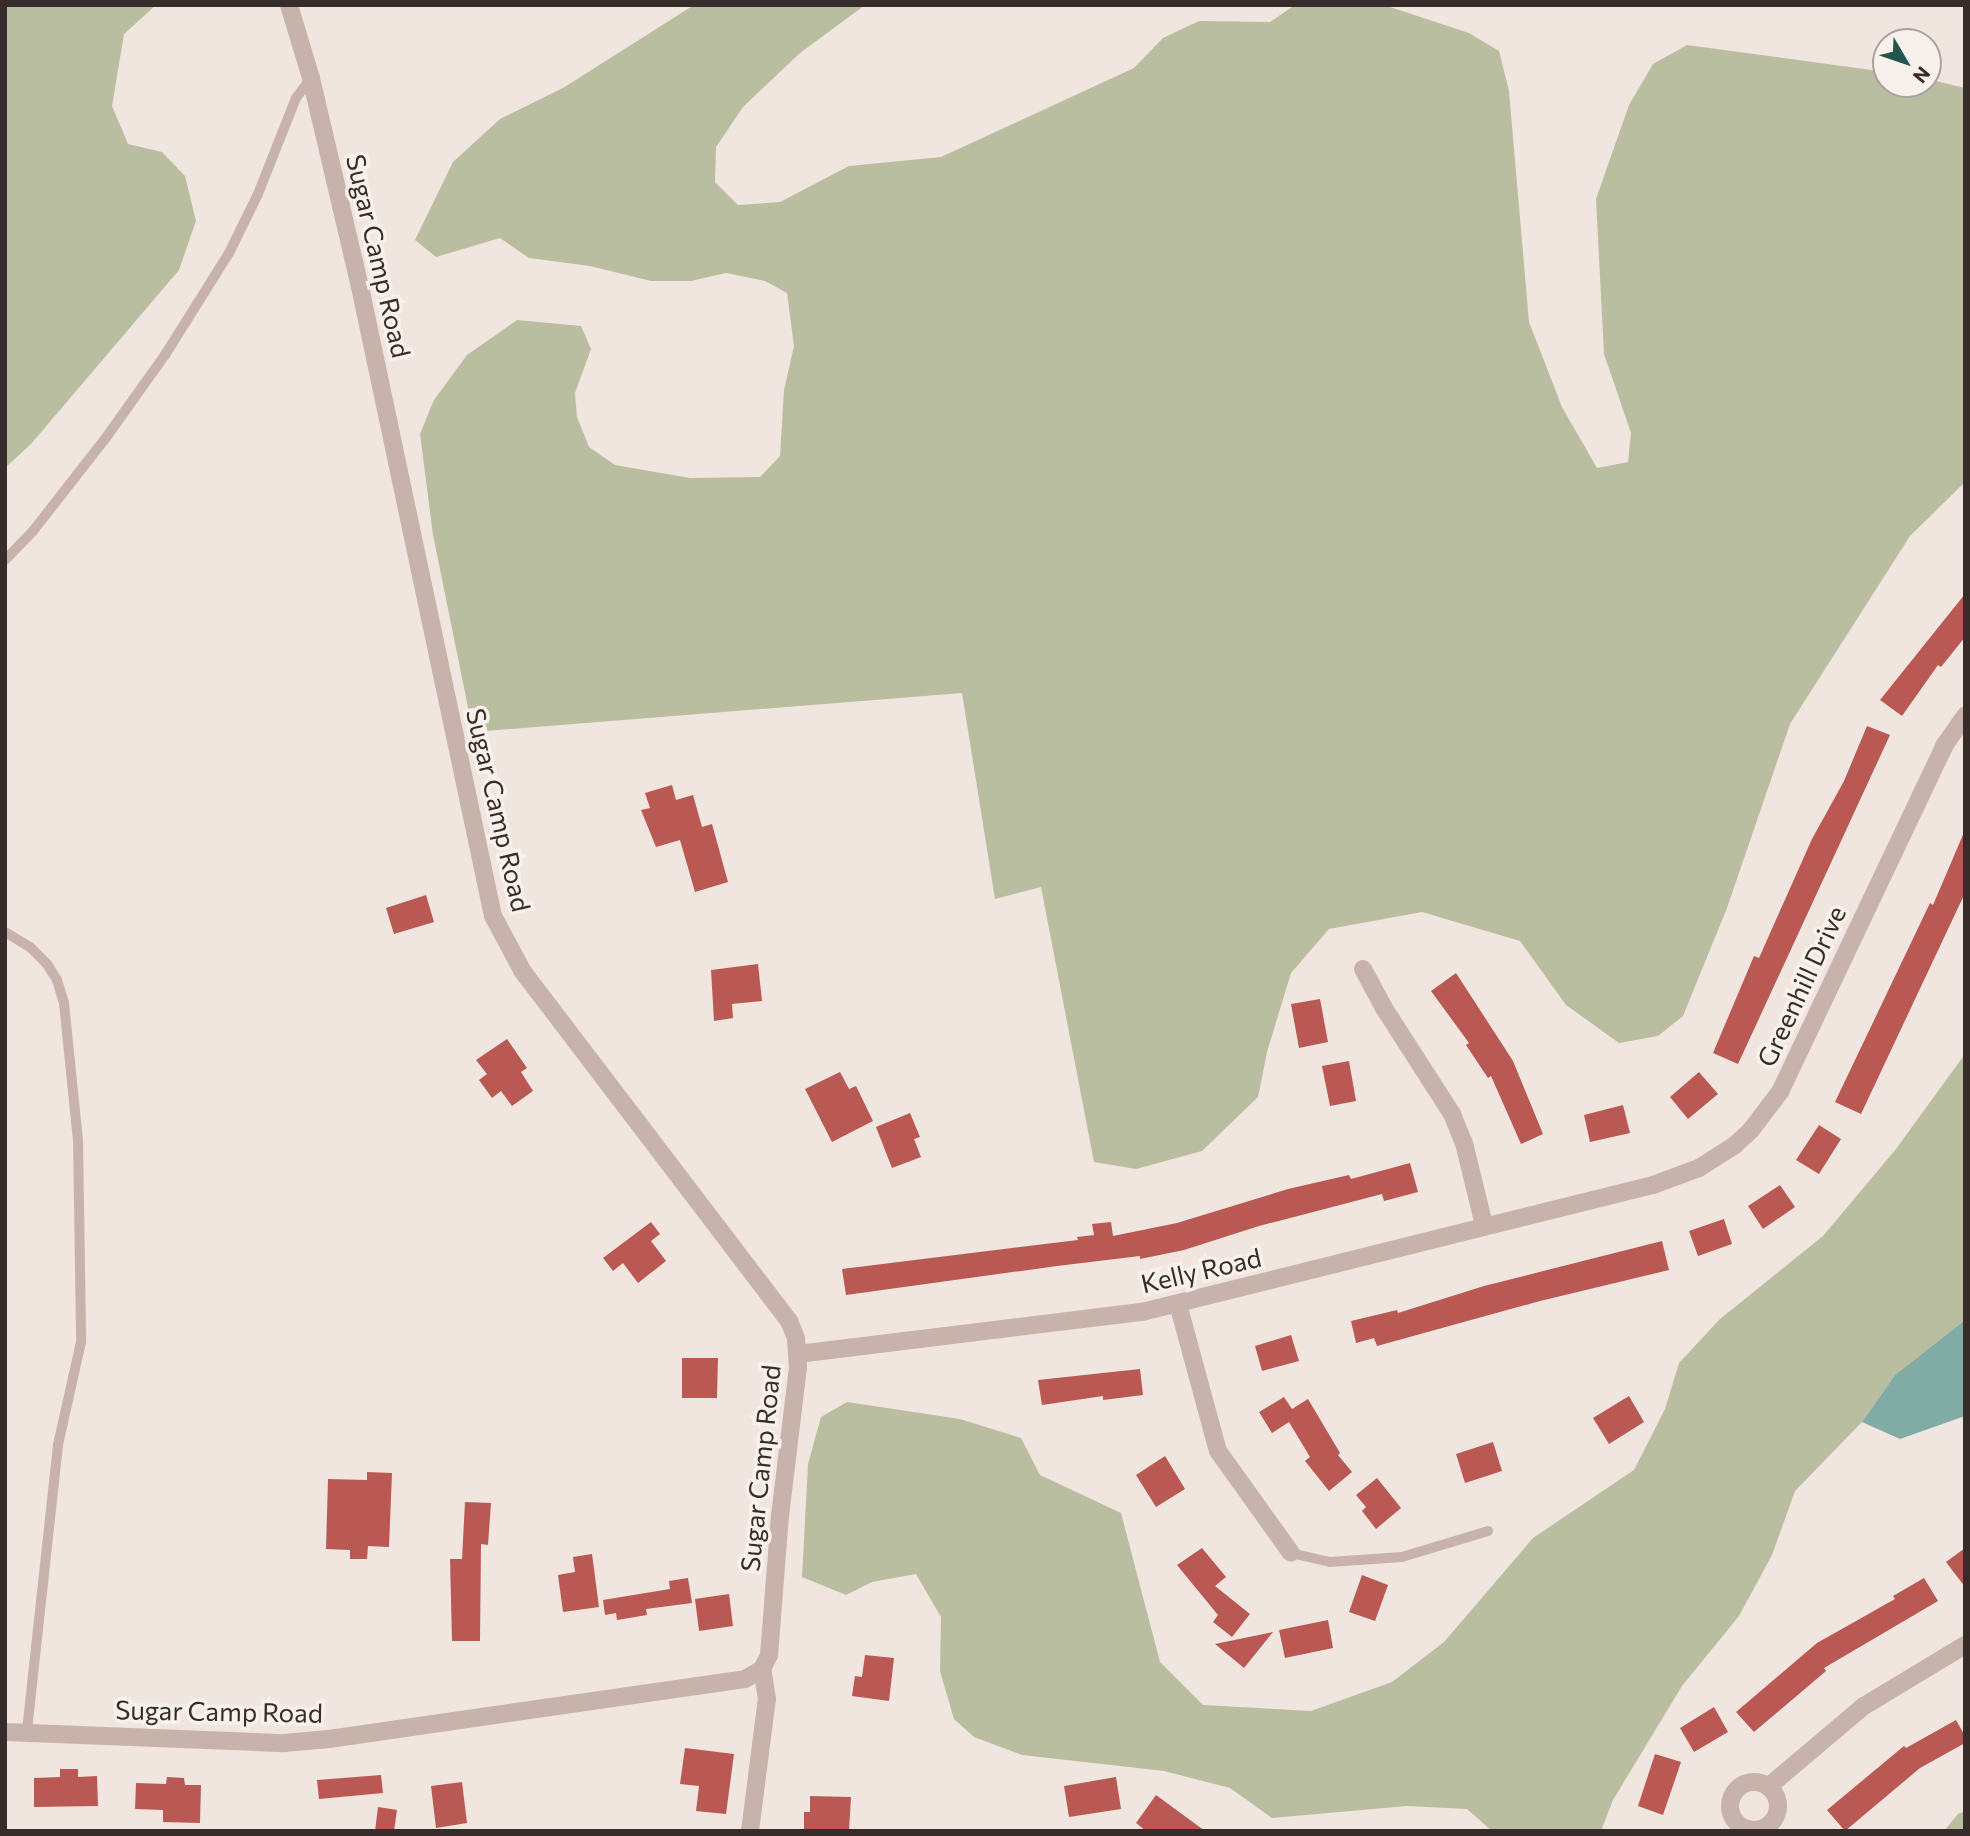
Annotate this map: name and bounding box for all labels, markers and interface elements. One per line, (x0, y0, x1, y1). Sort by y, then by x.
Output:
north arrow (1872, 28, 1942, 98)
text: N (1909, 62, 1936, 88)
street label: Sugar Camp Road (340, 151, 418, 361)
street label: Sugar Camp Road (460, 705, 538, 915)
street label: Greenhill Drive (1750, 901, 1852, 1071)
street label: Kelly Road (1138, 1241, 1264, 1299)
street label: Sugar Camp Road (734, 1363, 786, 1573)
street label: Sugar Camp Road (115, 1694, 323, 1728)

